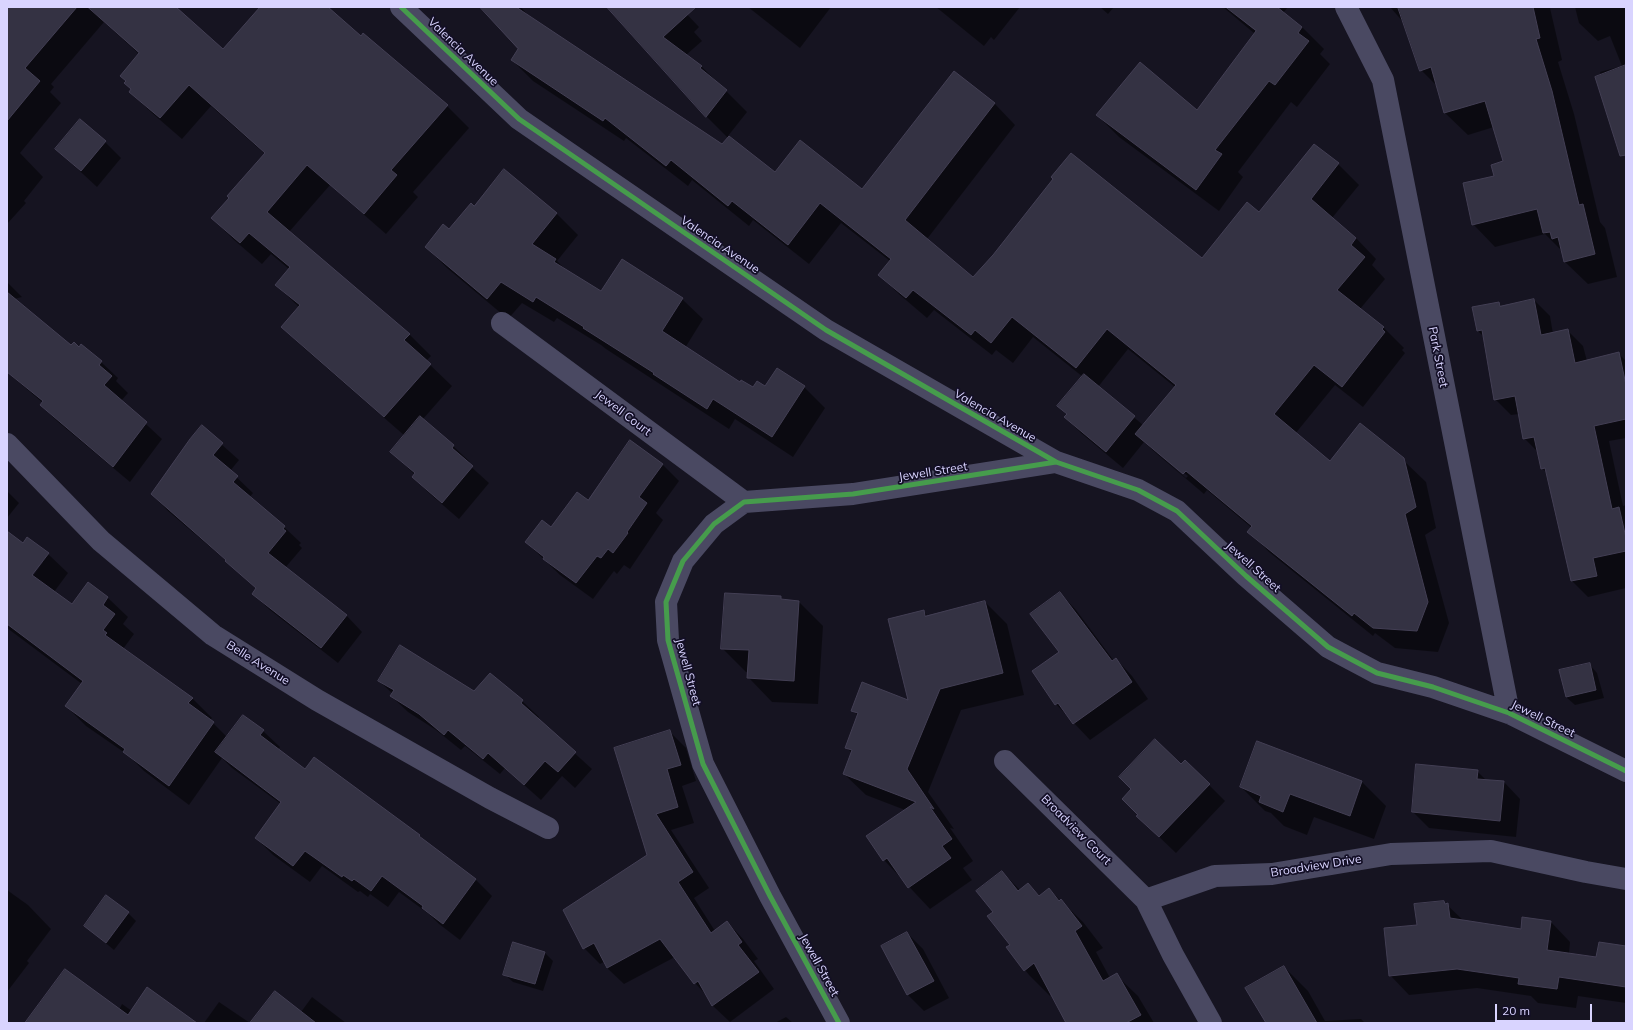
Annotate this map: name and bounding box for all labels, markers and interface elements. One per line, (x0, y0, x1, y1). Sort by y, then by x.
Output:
street label: Valencia Avenue (425, 15, 501, 89)
street label: Valencia Avenue (678, 213, 762, 277)
street label: Park Street (1425, 325, 1451, 389)
street label: Jewell Court (592, 387, 654, 439)
street label: Valencia Avenue (951, 387, 1039, 445)
street label: Jewell Street (898, 459, 968, 485)
street label: Jewell Street (1222, 538, 1284, 596)
street label: Jewell Street (672, 637, 704, 707)
street label: Belle Avenue (224, 638, 292, 688)
street label: Jewell Street (1509, 697, 1577, 741)
street label: Broadview Court (1038, 792, 1114, 868)
street label: Broadview Drive (1269, 852, 1363, 880)
street label: Jewell Street (796, 931, 842, 999)
scale bar (1497, 996, 1594, 1022)
text: 20 m (1502, 1003, 1530, 1018)

